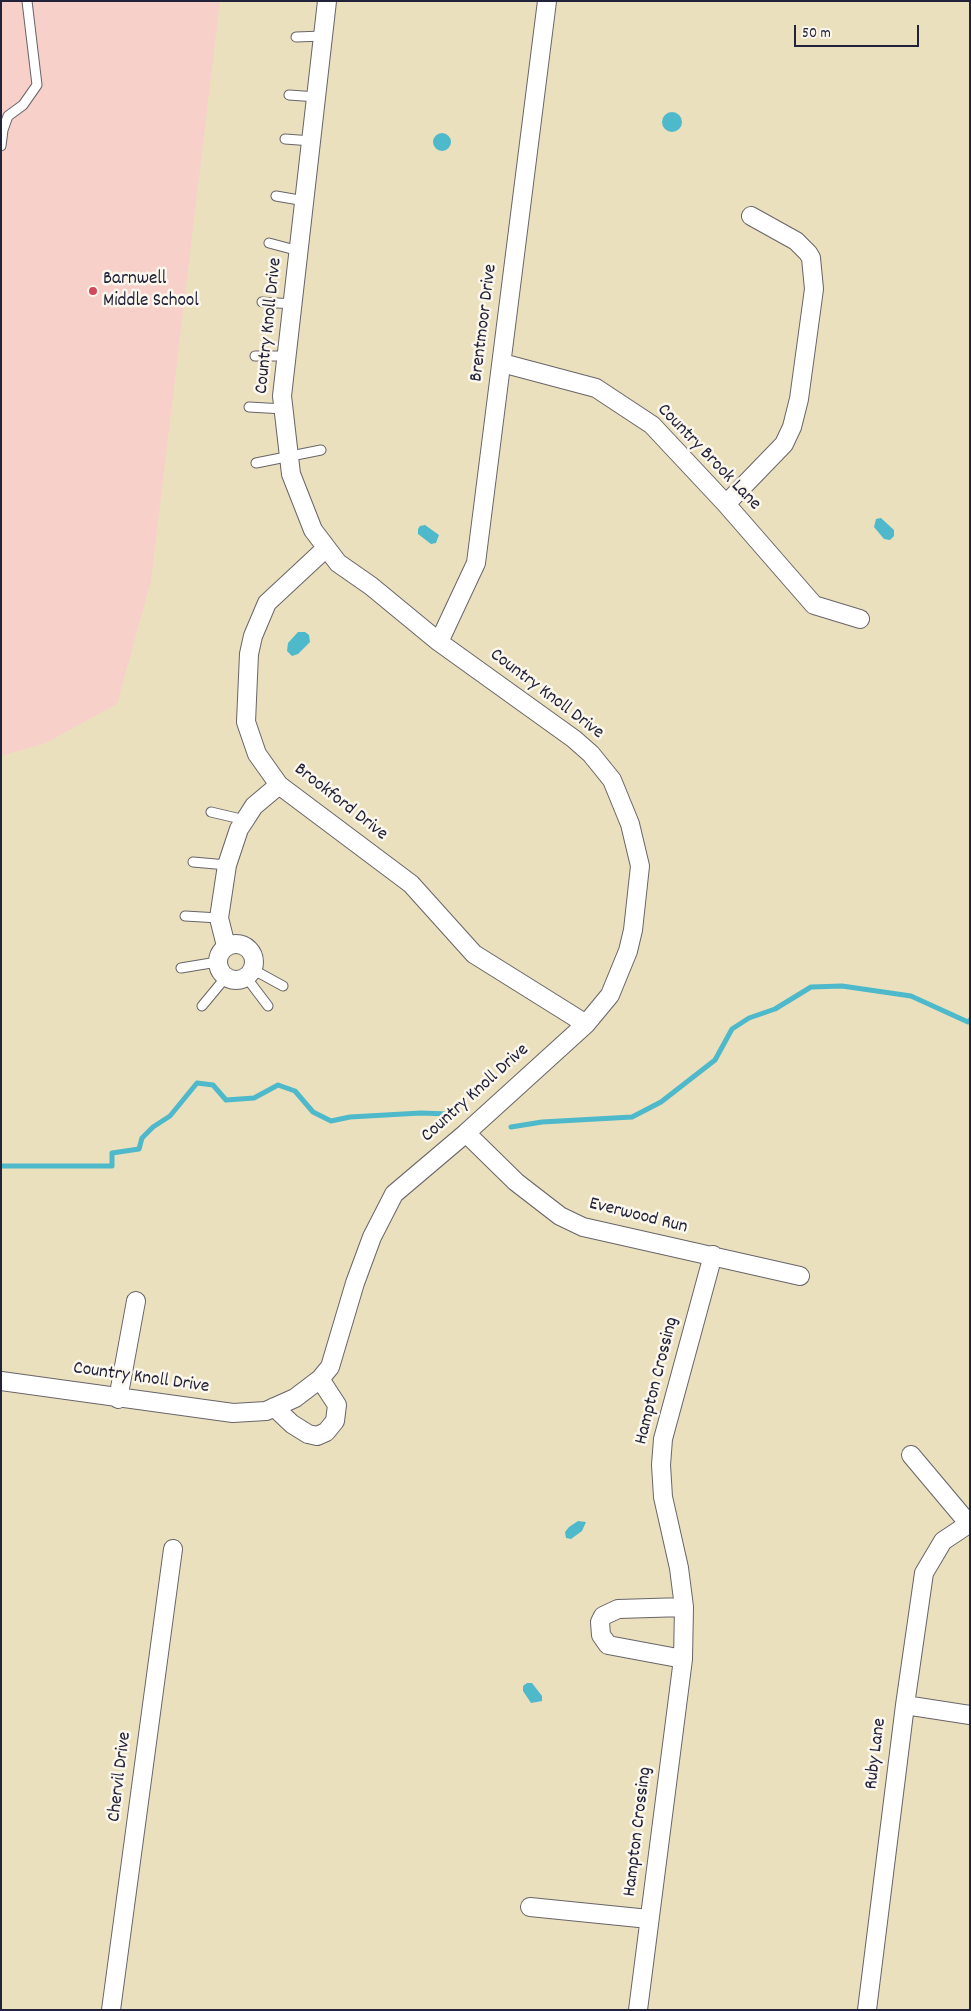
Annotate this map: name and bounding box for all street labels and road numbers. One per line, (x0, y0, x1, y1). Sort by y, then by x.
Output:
street label: Country Knoll Drive (252, 257, 288, 395)
street label: Brentmoor Drive (466, 263, 504, 383)
street label: Country Brook Lane (651, 400, 765, 516)
street label: Country Knoll Drive (484, 645, 608, 745)
street label: Brookford Drive (289, 759, 391, 847)
street label: Country Knoll Drive (417, 1040, 535, 1148)
street label: Everwood Run (586, 1194, 690, 1240)
street label: Hampton Crossing (631, 1315, 685, 1447)
street label: Country Knoll Drive (72, 1358, 210, 1400)
street label: Ruby Lane (861, 1717, 893, 1791)
street label: Chervil Drive (104, 1731, 138, 1823)
street label: Hampton Crossing (620, 1766, 658, 1898)

